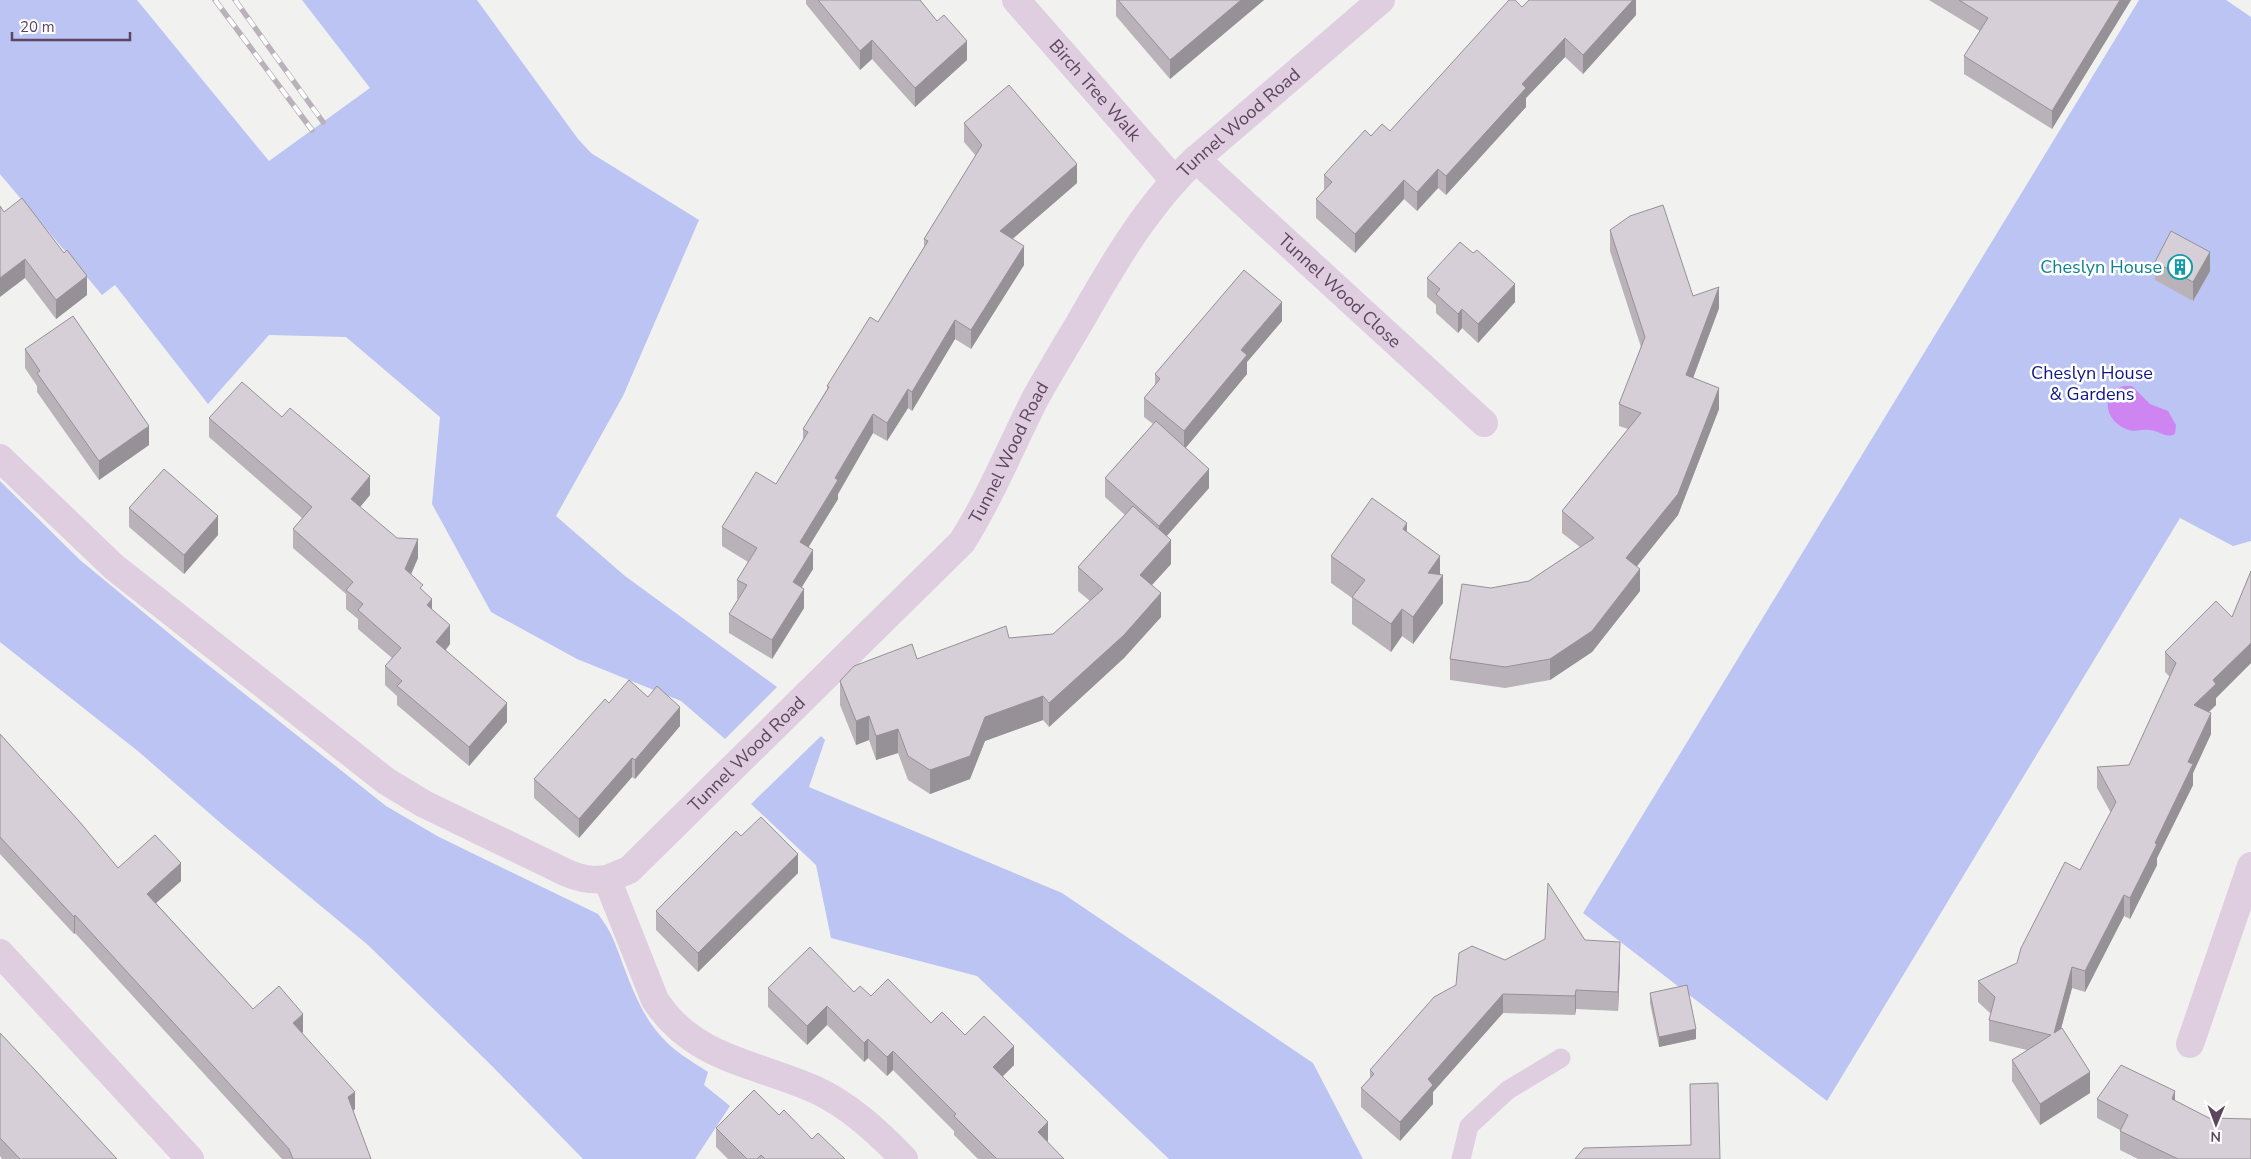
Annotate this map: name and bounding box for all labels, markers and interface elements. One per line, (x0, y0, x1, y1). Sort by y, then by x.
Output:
scale bar (12, 10, 130, 42)
text: 20 m (20, 17, 55, 37)
street label: Birch Tree Walk (1044, 34, 1147, 147)
street label: Tunnel Wood Road (1172, 63, 1305, 183)
street label: Tunnel Wood Close (1273, 228, 1407, 353)
building icon: Cheslyn House (2167, 254, 2193, 280)
place label: Cheslyn House (2040, 255, 2162, 279)
park label: Cheslyn House & Gardens (2031, 361, 2153, 406)
street label: Tunnel Wood Road (963, 377, 1054, 528)
street label: Tunnel Wood Road (683, 691, 811, 817)
north arrow (2191, 1099, 2241, 1149)
text: N (2210, 1127, 2221, 1146)

